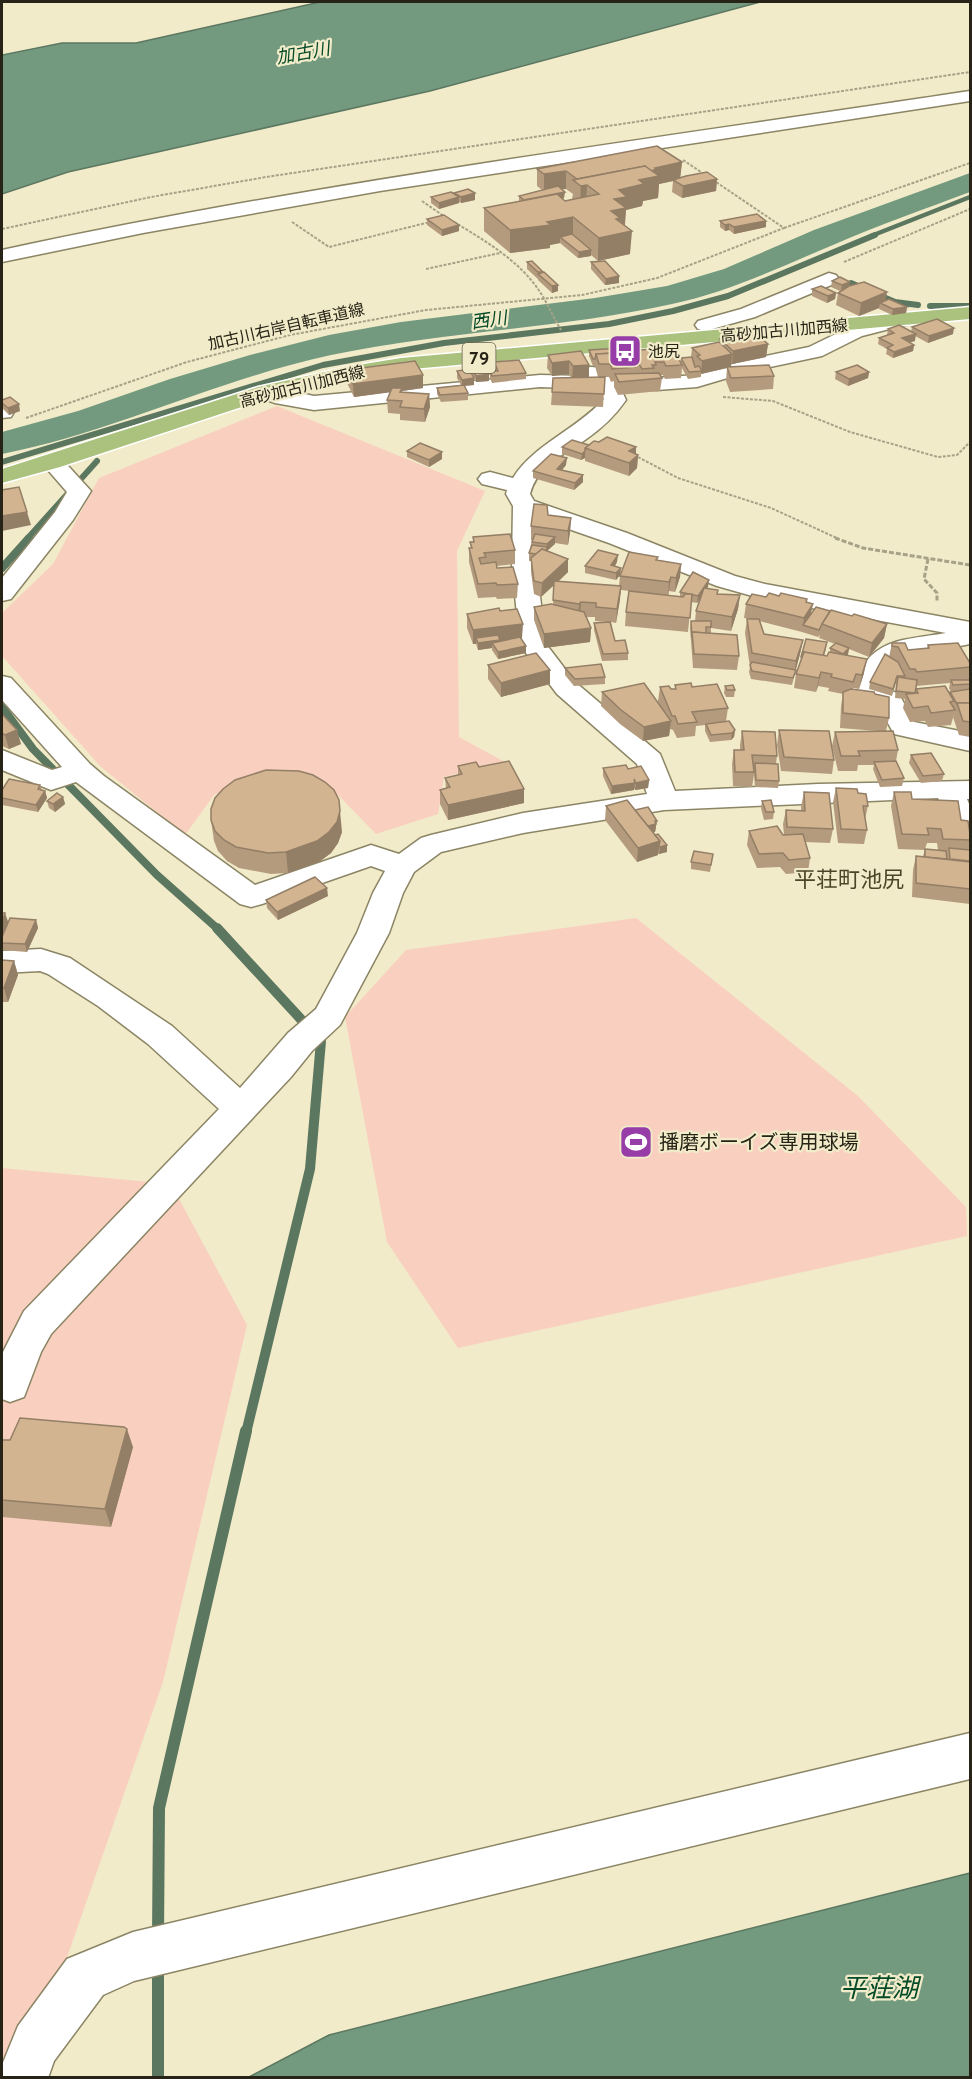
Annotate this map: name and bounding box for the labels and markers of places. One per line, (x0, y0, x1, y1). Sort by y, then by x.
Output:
bus stop icon: 池尻 (607, 333, 643, 369)
place label: 池尻 (648, 341, 680, 361)
sports icon: 播磨ボーイズ専用球場 (618, 1124, 654, 1160)
place label: 播磨ボーイズ専用球場 (659, 1129, 858, 1155)

